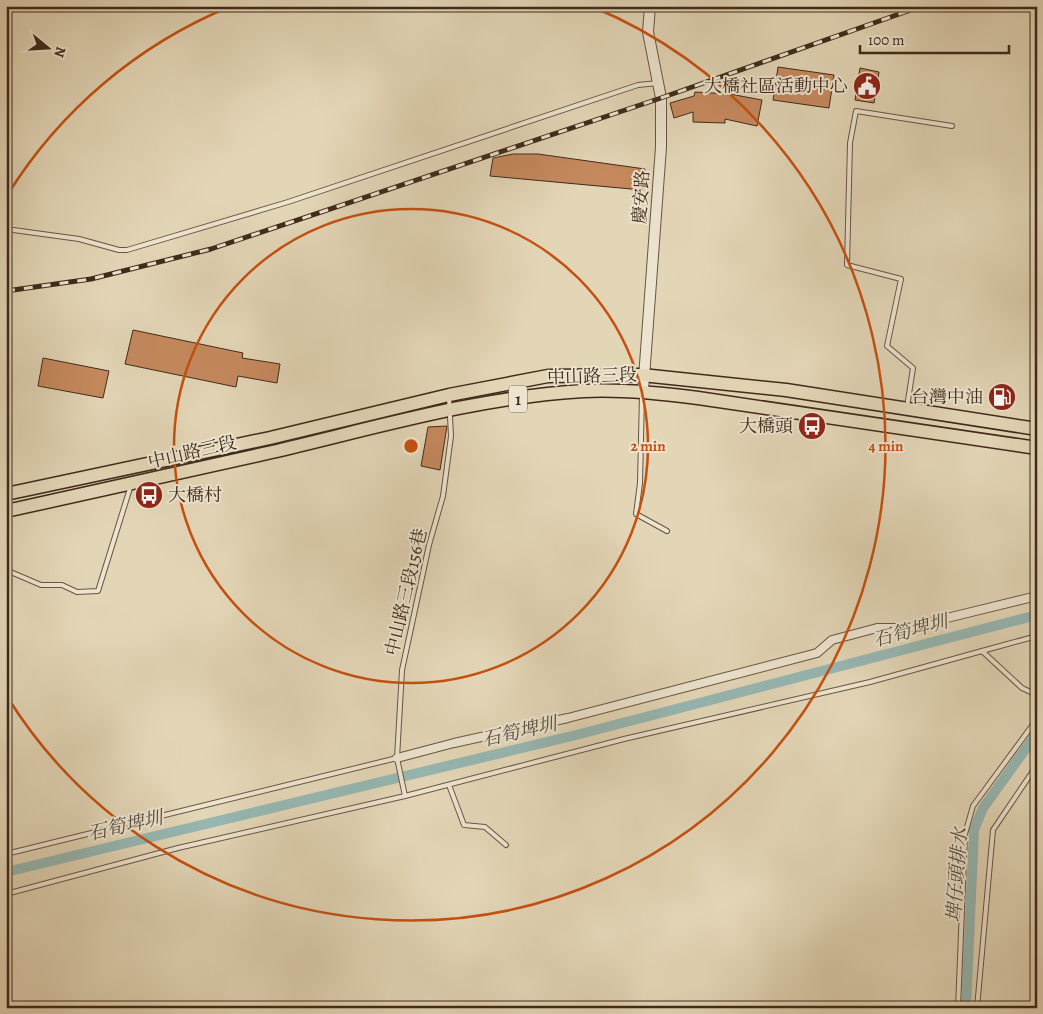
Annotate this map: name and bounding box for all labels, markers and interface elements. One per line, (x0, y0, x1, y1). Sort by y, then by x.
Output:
north arrow (22, 22, 72, 72)
scale bar (860, 22, 1009, 54)
text: 100 m (868, 30, 905, 50)
text: N (49, 44, 70, 60)
public building icon: 大橋社區活動中心 (852, 71, 882, 101)
place label: 大橋社區活動中心 (704, 74, 848, 98)
street label: 慶安路 (627, 169, 655, 225)
street label: 中山路三段 (547, 362, 637, 390)
fuel station icon: 台灣中油 (987, 382, 1017, 412)
place label: 台灣中油 (911, 385, 983, 409)
road number: 1 (509, 386, 527, 412)
bus stop icon: 大橋頭 (797, 411, 827, 441)
place label: 大橋頭 (739, 414, 793, 438)
street label: 中山路三段 (145, 430, 239, 474)
text: 2 min (630, 436, 666, 456)
text: 4 min (868, 436, 904, 456)
centre of rings (402, 437, 420, 455)
bus stop icon: 大橋村 (134, 480, 164, 510)
place label: 大橋村 (168, 483, 222, 507)
street label: 中山路三段156巷 (380, 526, 432, 658)
water label: 石筍埤圳 (870, 608, 953, 653)
water label: 石筍埤圳 (479, 710, 562, 753)
water label: 石筍埤圳 (85, 804, 168, 847)
water label: 埤仔頭排水 (941, 825, 973, 923)

